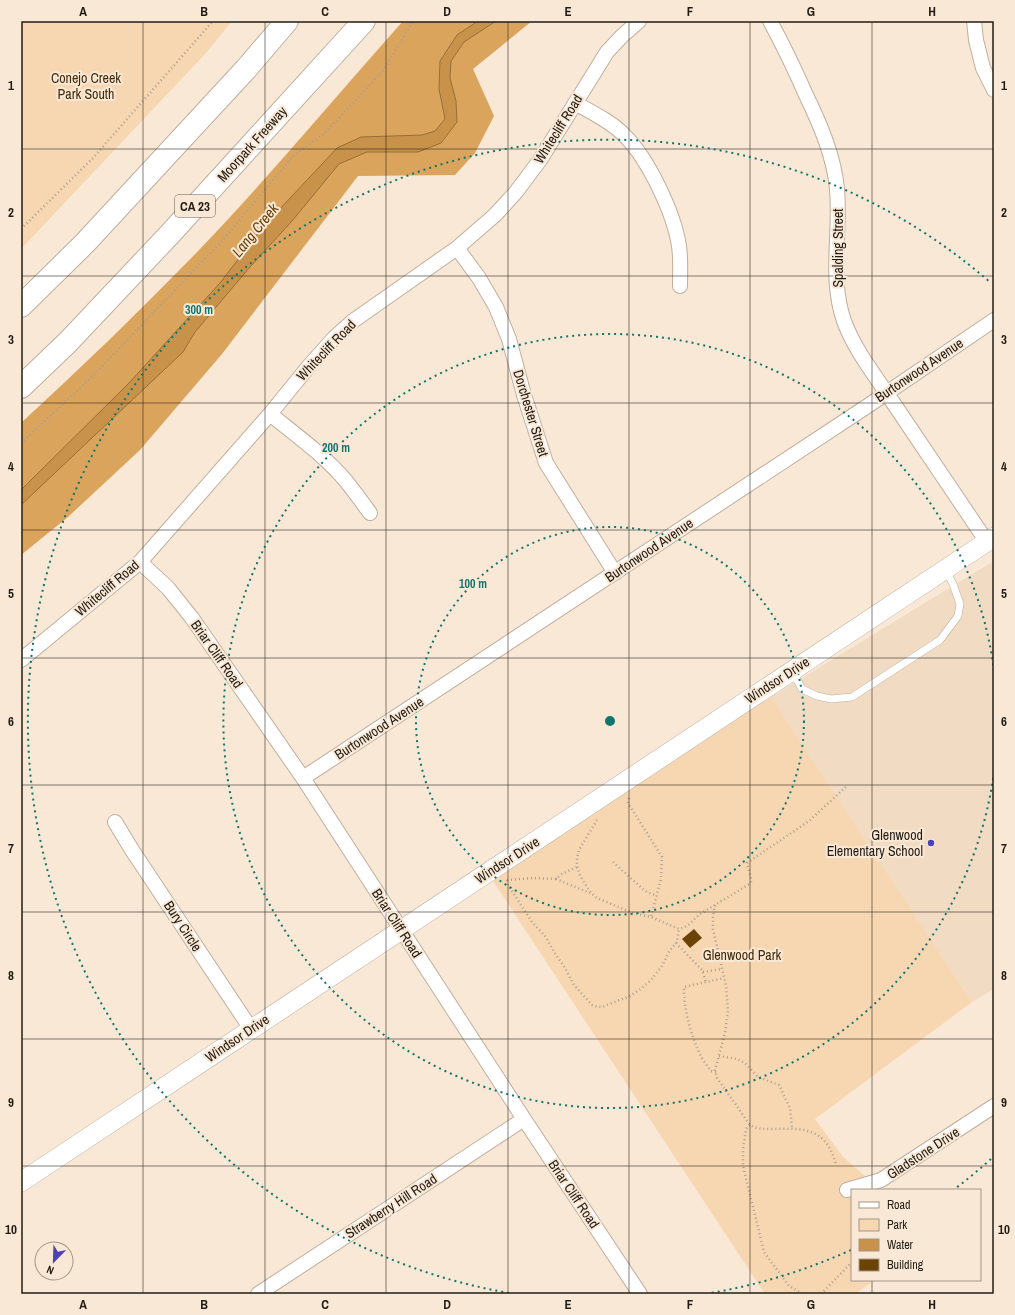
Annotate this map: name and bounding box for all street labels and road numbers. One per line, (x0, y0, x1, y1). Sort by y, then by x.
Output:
street label: Whitecliff Road (530, 91, 586, 167)
street label: Moorpark Freeway (213, 102, 291, 186)
road number: CA 23 (175, 195, 215, 217)
street label: Spalding Street (829, 208, 847, 288)
street label: Whitecliff Road (292, 316, 360, 384)
street label: Burtonwood Avenue (871, 334, 967, 406)
street label: Dorchester Street (509, 367, 553, 459)
street label: Burtonwood Avenue (601, 514, 697, 586)
street label: Whitecliff Road (71, 556, 143, 620)
street label: Briar Cliff Road (187, 617, 247, 691)
street label: Windsor Drive (741, 652, 813, 708)
street label: Burtonwood Avenue (331, 693, 427, 763)
street label: Windsor Drive (471, 832, 543, 888)
street label: Briar Cliff Road (368, 885, 426, 961)
street label: Bury Circle (160, 897, 206, 955)
street label: Windsor Drive (202, 1010, 272, 1066)
street label: Gladstone Drive (883, 1123, 963, 1183)
street label: Briar Cliff Road (544, 1156, 604, 1232)
street label: Strawberry Hill Road (342, 1170, 440, 1242)

